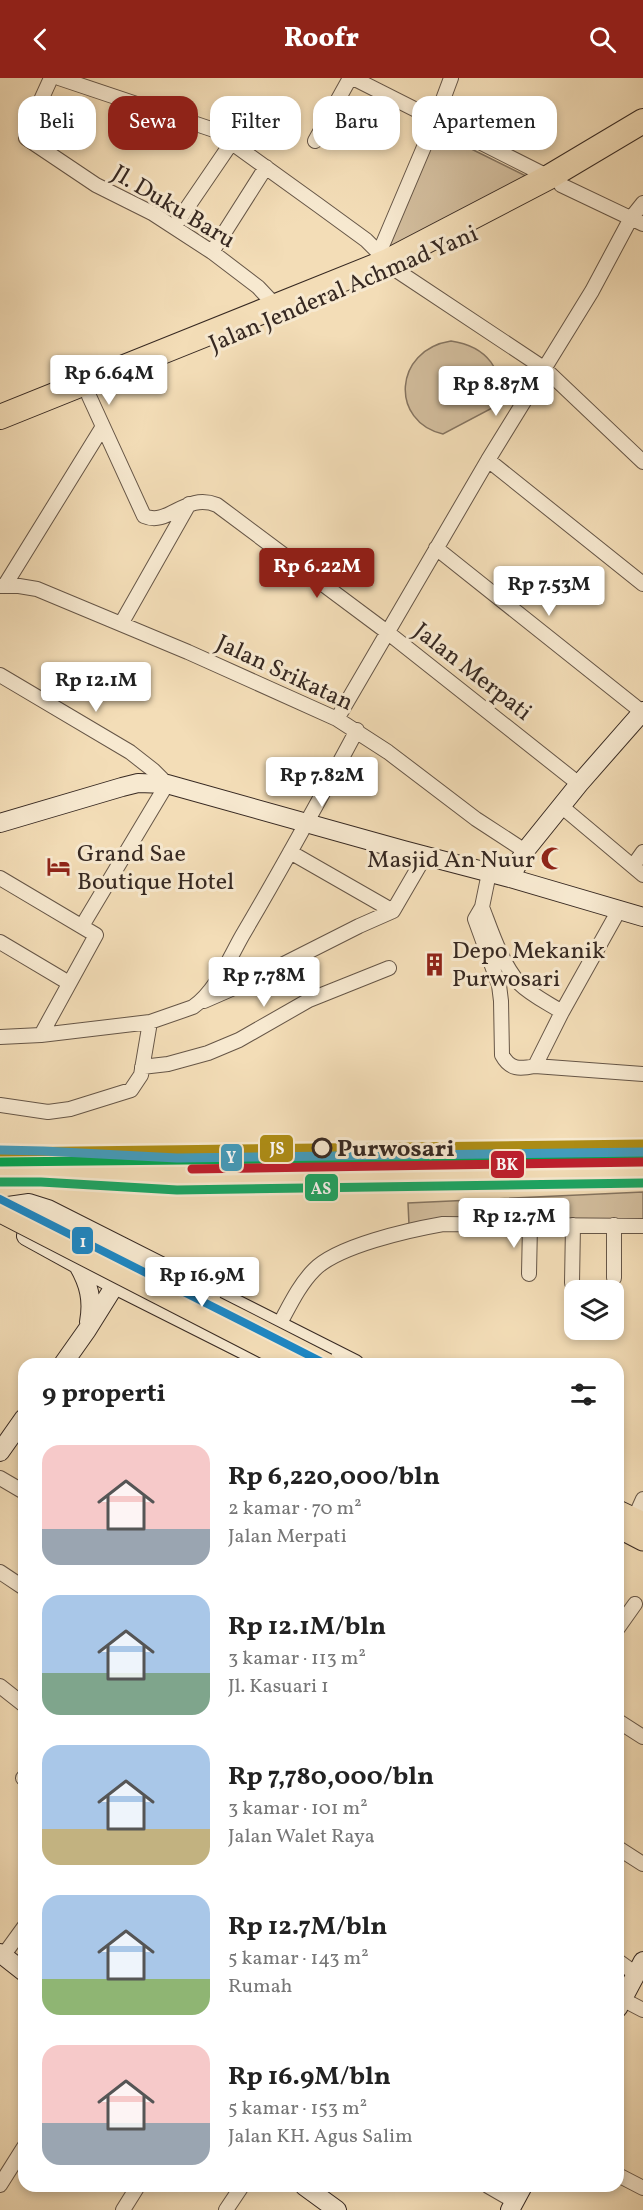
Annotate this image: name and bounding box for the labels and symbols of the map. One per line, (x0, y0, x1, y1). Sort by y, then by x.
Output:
street label: Jl. Duku Baru (105, 157, 241, 258)
street label: Jalan Jenderal Achmad Yani (204, 218, 484, 362)
pin: Rp 6.64M (47, 355, 171, 406)
pin: Rp 8.87M (434, 366, 558, 417)
pin: Rp 6.22M (255, 548, 379, 599)
pin: Rp 7.53M (487, 566, 611, 617)
street label: Jalan Merpati (405, 615, 538, 730)
street label: Jalan Srikatan (210, 627, 358, 720)
pin: Rp 12.1M (34, 662, 158, 713)
pin: Rp 7.82M (260, 757, 384, 808)
place label: Grand Sae Boutique Hotel (77, 838, 234, 900)
place label: Masjid An Nuur (367, 844, 535, 878)
mosque icon: Masjid An Nuur (540, 846, 566, 872)
hotel icon: Grand Sae Boutique Hotel (46, 854, 72, 880)
place label: Depo Mekanik Purwosari (452, 935, 605, 997)
building icon: Depo Mekanik Purwosari (421, 951, 447, 977)
pin: Rp 7.78M (202, 957, 326, 1008)
place label: Purwosari (337, 1133, 455, 1167)
line badge: JS (259, 1134, 294, 1163)
marker: Purwosari (312, 1138, 332, 1158)
text: JS (269, 1139, 284, 1161)
line badge: Y (220, 1143, 243, 1172)
text: Y (226, 1148, 236, 1170)
line badge: BK (490, 1150, 525, 1179)
text: BK (496, 1155, 519, 1177)
line badge: AS (304, 1173, 339, 1202)
text: AS (311, 1179, 331, 1201)
pin: Rp 12.7M (452, 1198, 576, 1249)
line badge: 1 (71, 1226, 94, 1255)
text: 1 (80, 1232, 86, 1254)
pin: Rp 16.9M (140, 1257, 264, 1308)

